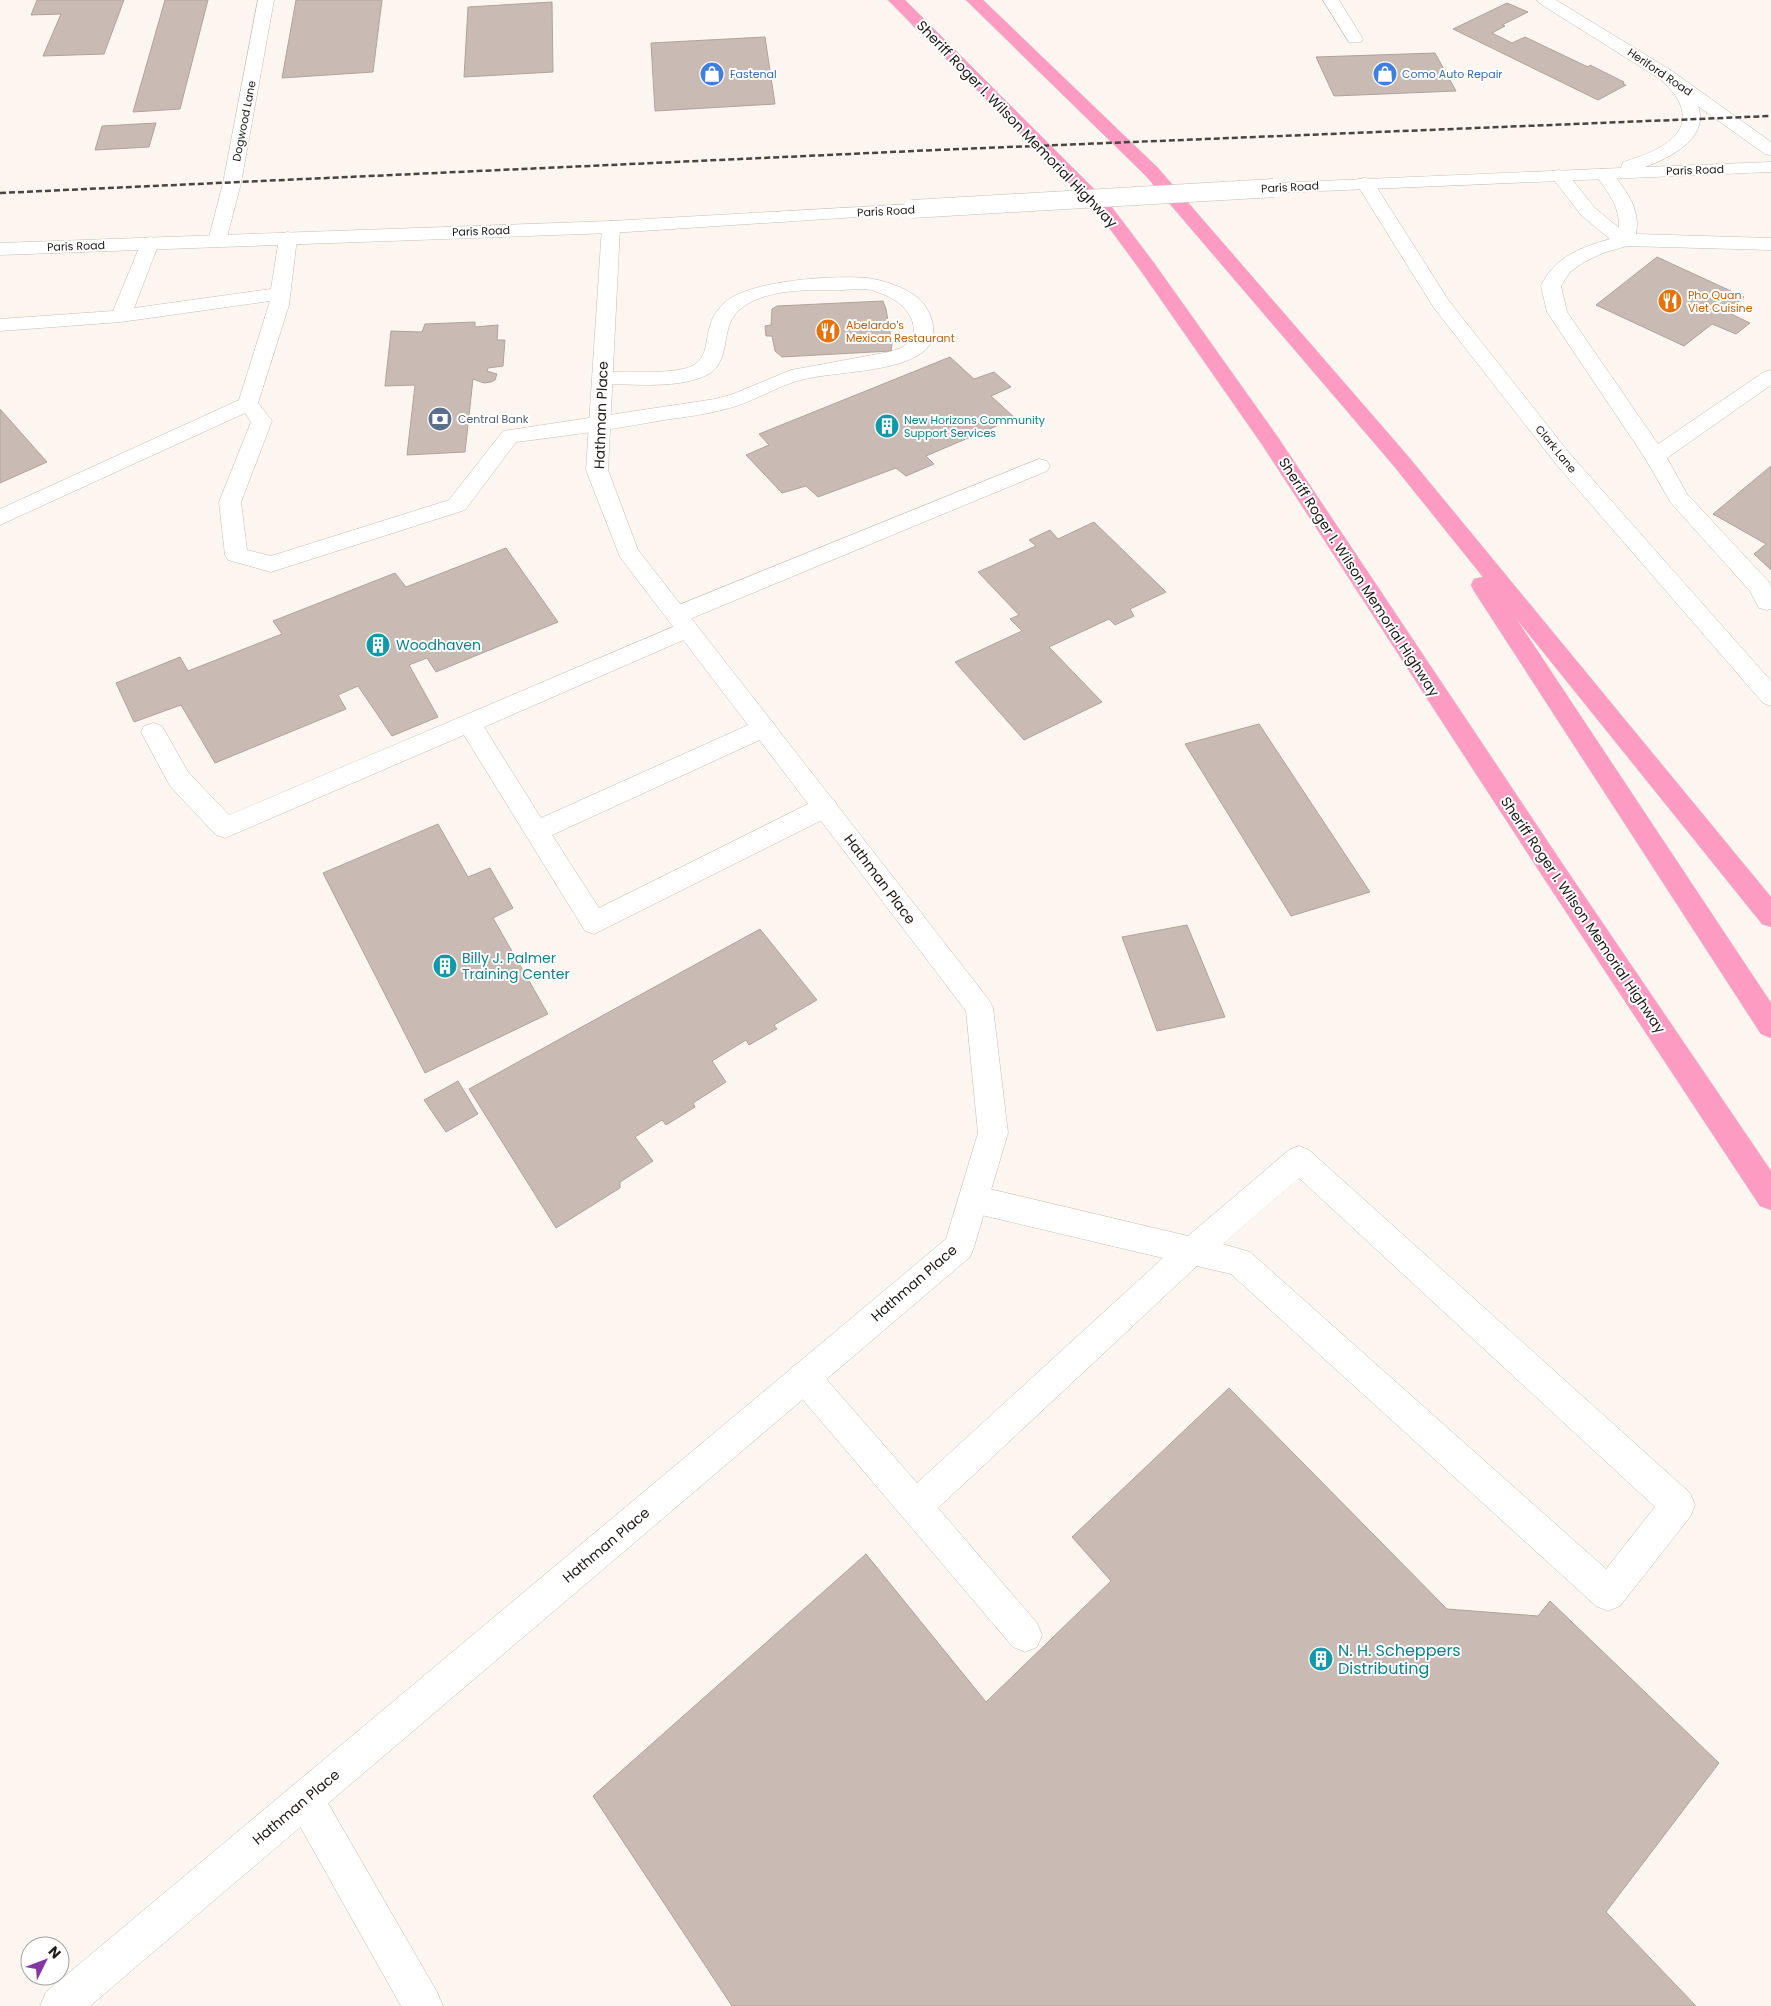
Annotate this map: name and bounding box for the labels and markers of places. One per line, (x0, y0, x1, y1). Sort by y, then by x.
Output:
shop icon: Fastenal (699, 61, 725, 87)
shop icon: Como Auto Repair (1372, 61, 1398, 87)
place label: Fastenal (730, 66, 777, 82)
place label: Como Auto Repair (1402, 66, 1502, 82)
place label: Pho Quan Viet Cuisine (1688, 287, 1753, 316)
restaurant icon: Pho Quan Viet Cuisine (1657, 288, 1683, 314)
place label: Abelardo's Mexican Restaurant (846, 317, 955, 346)
restaurant icon: Abelardo's Mexican Restaurant (815, 318, 841, 344)
bank icon: Central Bank (427, 406, 453, 432)
place label: Central Bank (458, 411, 529, 427)
place label: New Horizons Community Support Services (904, 412, 1046, 441)
building icon: New Horizons Community Support Services (874, 413, 900, 439)
building icon: Woodhaven (365, 632, 391, 658)
place label: Woodhaven (396, 635, 481, 655)
place label: Billy J. Palmer Training Center (462, 948, 570, 984)
building icon: Billy J. Palmer Training Center (432, 953, 458, 979)
place label: N. H. Scheppers Distributing (1338, 1639, 1461, 1680)
building icon: N. H. Scheppers Distributing (1308, 1646, 1334, 1672)

